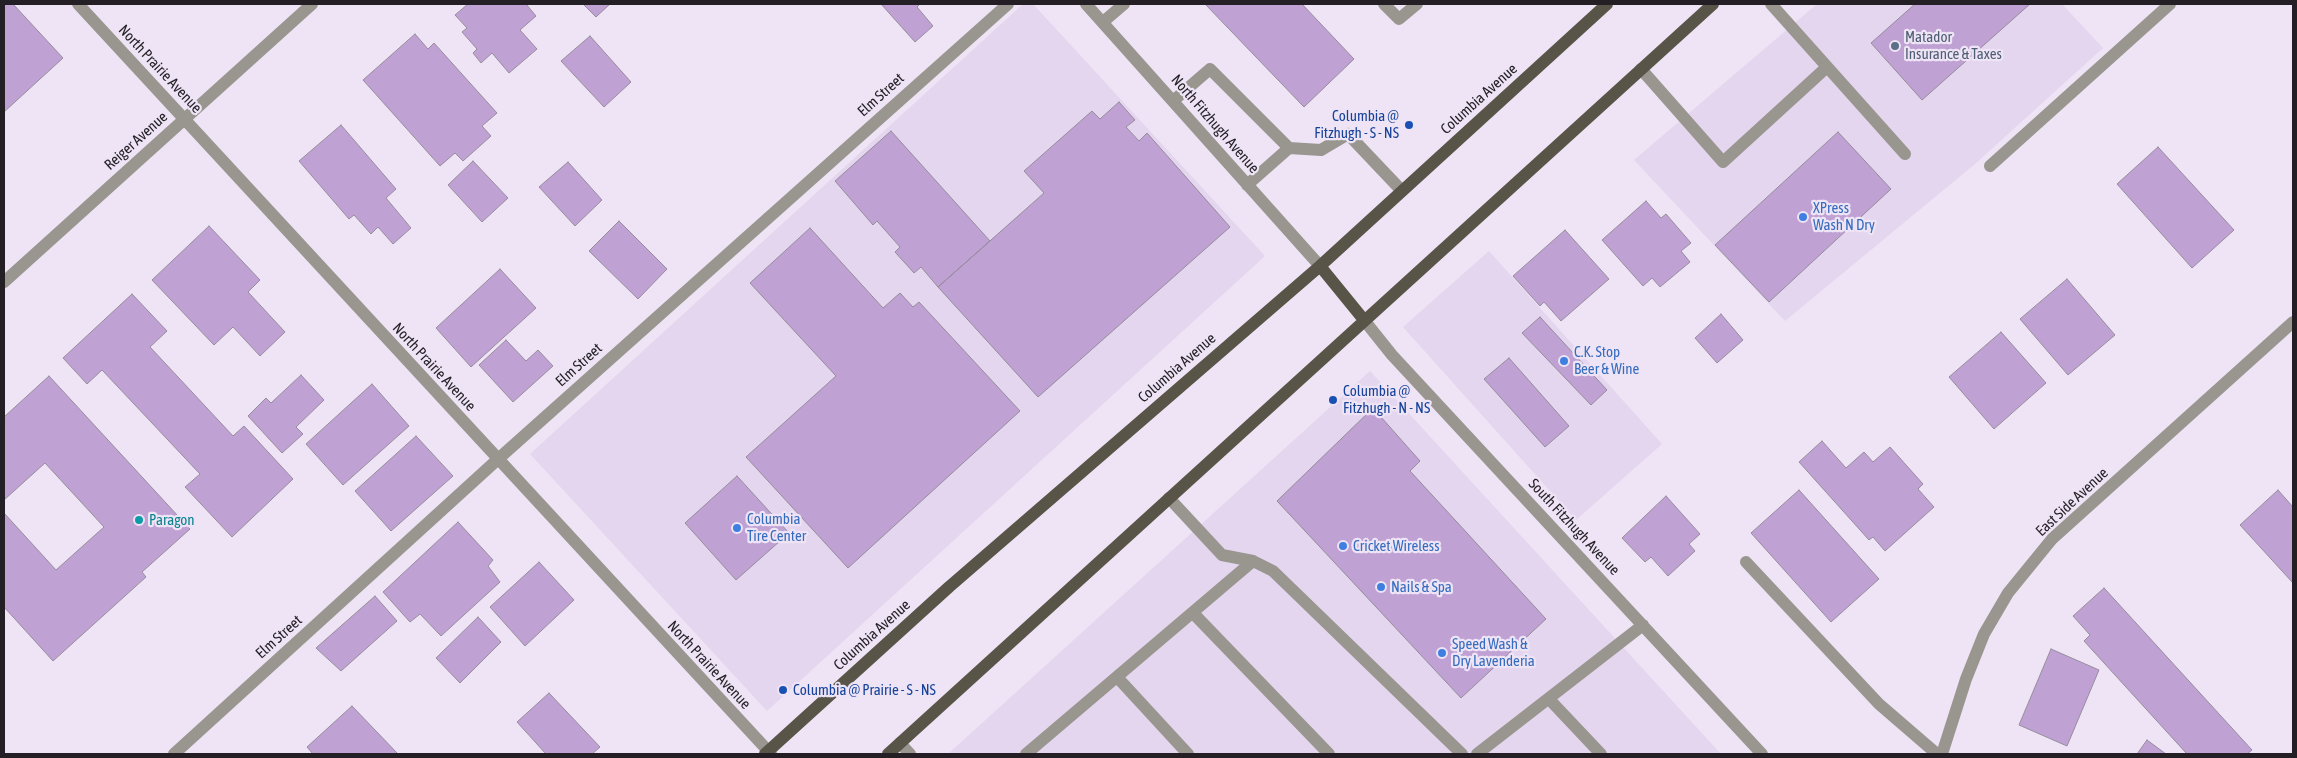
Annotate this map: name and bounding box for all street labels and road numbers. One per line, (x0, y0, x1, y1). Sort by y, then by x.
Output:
street label: North Prairie Avenue (115, 21, 205, 117)
street label: Columbia Avenue (1437, 60, 1521, 138)
street label: Elm Street (854, 70, 908, 120)
street label: North Fitzhugh Avenue (1167, 71, 1263, 177)
street label: Reiger Avenue (101, 108, 171, 174)
street label: North Prairie Avenue (389, 319, 479, 415)
street label: Columbia Avenue (1135, 329, 1219, 407)
street label: Elm Street (552, 340, 606, 390)
street label: East Side Avenue (2032, 464, 2112, 540)
street label: South Fitzhugh Avenue (1525, 475, 1623, 579)
street label: Columbia Avenue (830, 596, 914, 674)
street label: Elm Street (252, 612, 306, 662)
street label: North Prairie Avenue (664, 617, 754, 713)

